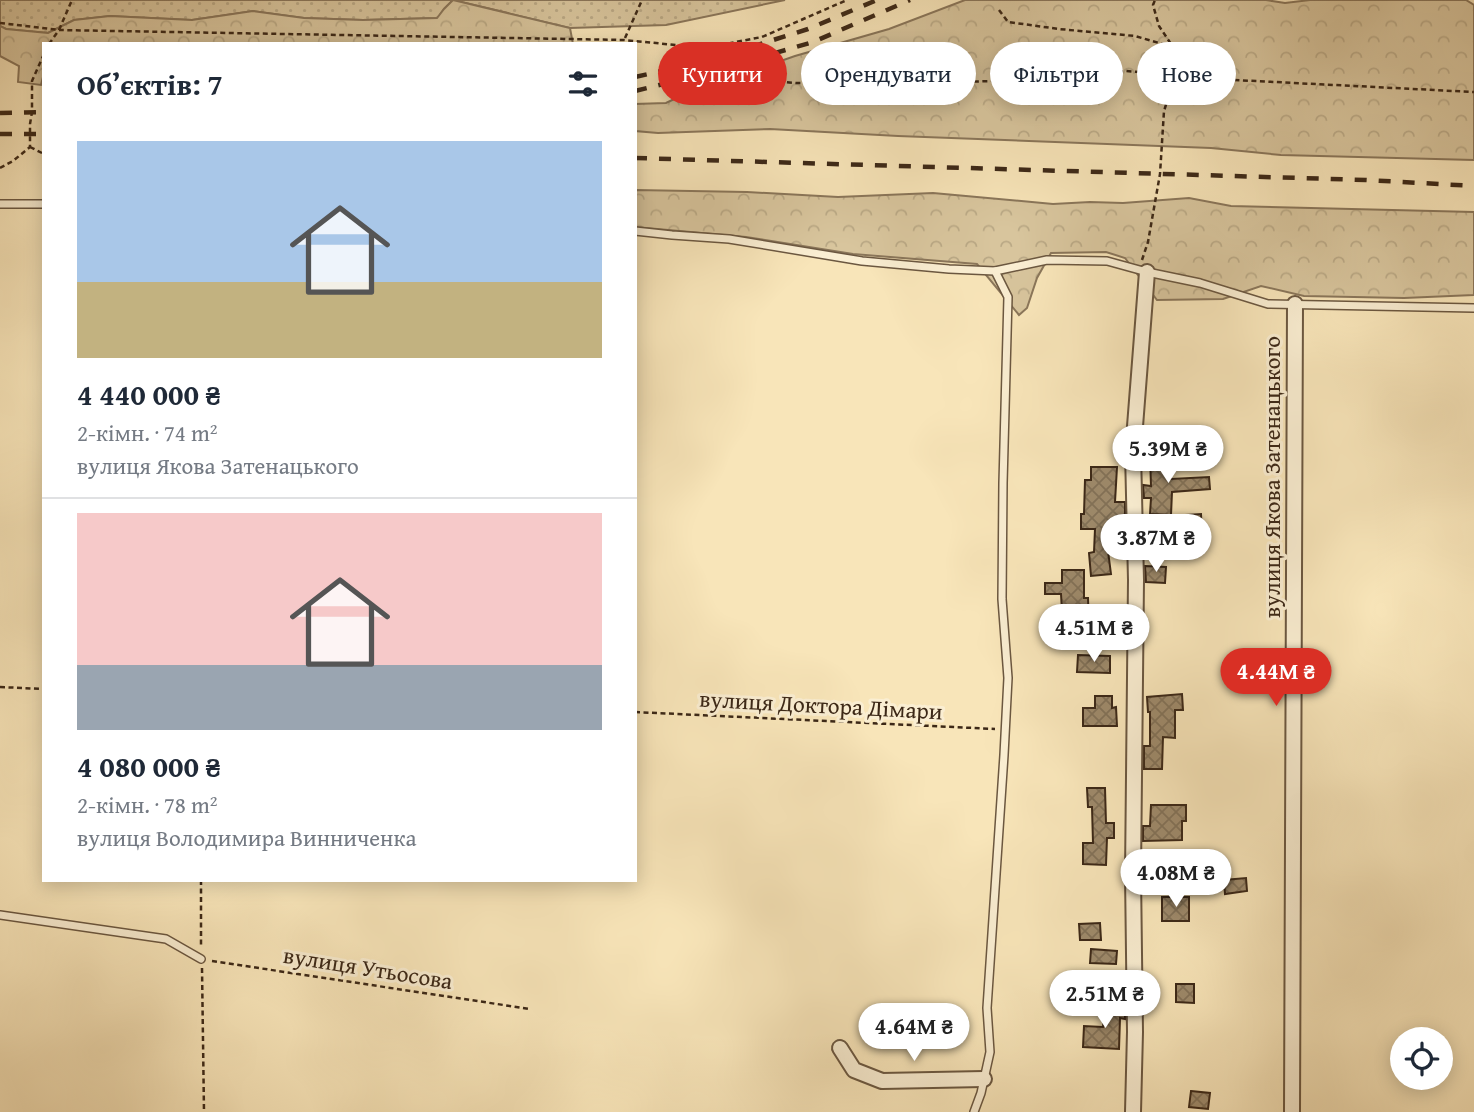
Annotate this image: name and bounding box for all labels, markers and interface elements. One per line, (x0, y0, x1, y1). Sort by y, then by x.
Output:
chip: Купити (658, 42, 787, 105)
chip: Орендувати (801, 42, 976, 105)
chip: Фільтри (990, 42, 1123, 105)
chip: Нове (1137, 42, 1236, 105)
text: Об’єктів: 7 (77, 62, 223, 106)
icon: filters (564, 65, 602, 103)
icon: home (277, 187, 403, 313)
street label: вулиця Якова Затенацького (1255, 336, 1288, 618)
text: 4 440 000 ₴ (77, 372, 221, 416)
text: 2-кімн. · 74 m² (77, 416, 218, 449)
pin: 5.39M ₴ (1103, 426, 1233, 485)
text: 5.39M ₴ (1128, 431, 1208, 464)
text: вулиця Якова Затенацького (77, 449, 359, 482)
pin: 3.87M ₴ (1091, 514, 1221, 574)
text: 3.87M ₴ (1116, 520, 1196, 553)
icon: home (277, 559, 403, 685)
pin: 4.51M ₴ (1029, 604, 1159, 664)
text: 4.51M ₴ (1054, 610, 1134, 643)
pin: 4.44M ₴ (1211, 648, 1341, 708)
text: 4.44M ₴ (1236, 654, 1316, 687)
street label: вулиця Доктора Дімари (699, 682, 944, 727)
text: 4 080 000 ₴ (77, 744, 221, 788)
text: 2-кімн. · 78 m² (77, 788, 218, 821)
text: вулиця Володимира Винниченка (77, 821, 416, 854)
pin: 4.08M ₴ (1111, 850, 1241, 909)
text: 4.08M ₴ (1136, 855, 1216, 888)
street label: вулиця Утьосова (281, 938, 455, 997)
pin: 2.51M ₴ (1040, 970, 1170, 1030)
text: 2.51M ₴ (1065, 976, 1145, 1009)
pin: 4.64M ₴ (849, 1004, 979, 1063)
text: 4.64M ₴ (874, 1009, 954, 1042)
map controls (1390, 1027, 1453, 1090)
button: locate (1390, 1027, 1453, 1090)

